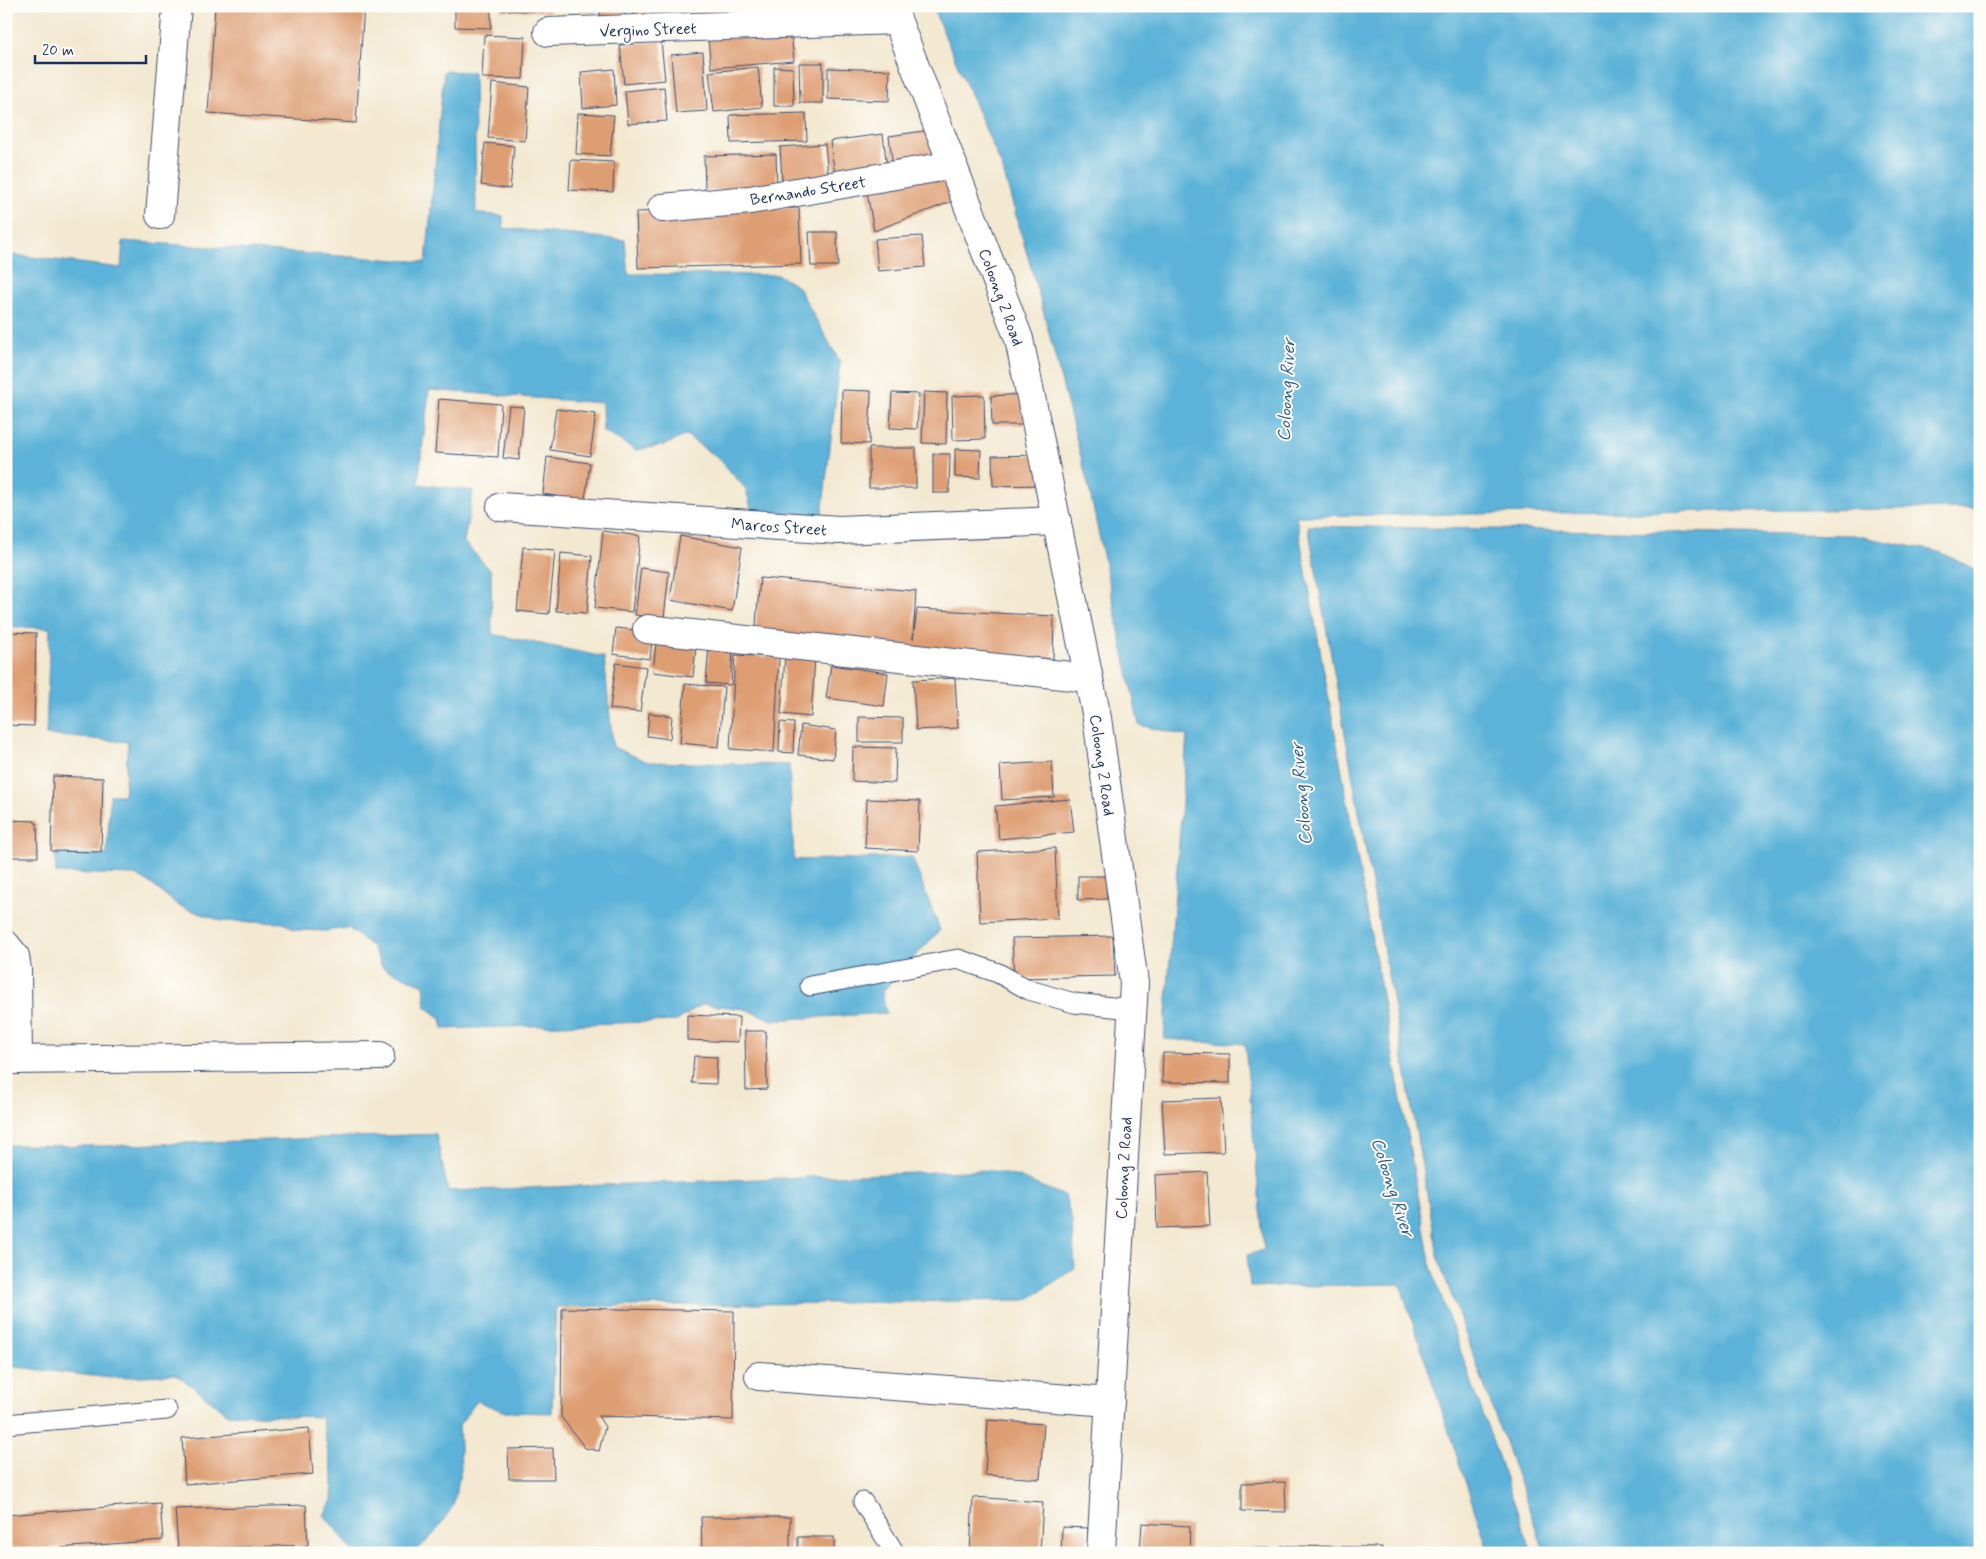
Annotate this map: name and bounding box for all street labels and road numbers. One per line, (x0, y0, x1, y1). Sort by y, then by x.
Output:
street label: Vergino Street (599, 18, 697, 44)
street label: Bernando Street (749, 172, 868, 211)
street label: Coloong 2 Road (973, 246, 1028, 349)
street label: Marcos Street (730, 514, 828, 541)
street label: Coloong 2 Road (1084, 713, 1119, 817)
street label: Coloong 2 Road (1111, 1116, 1138, 1220)

